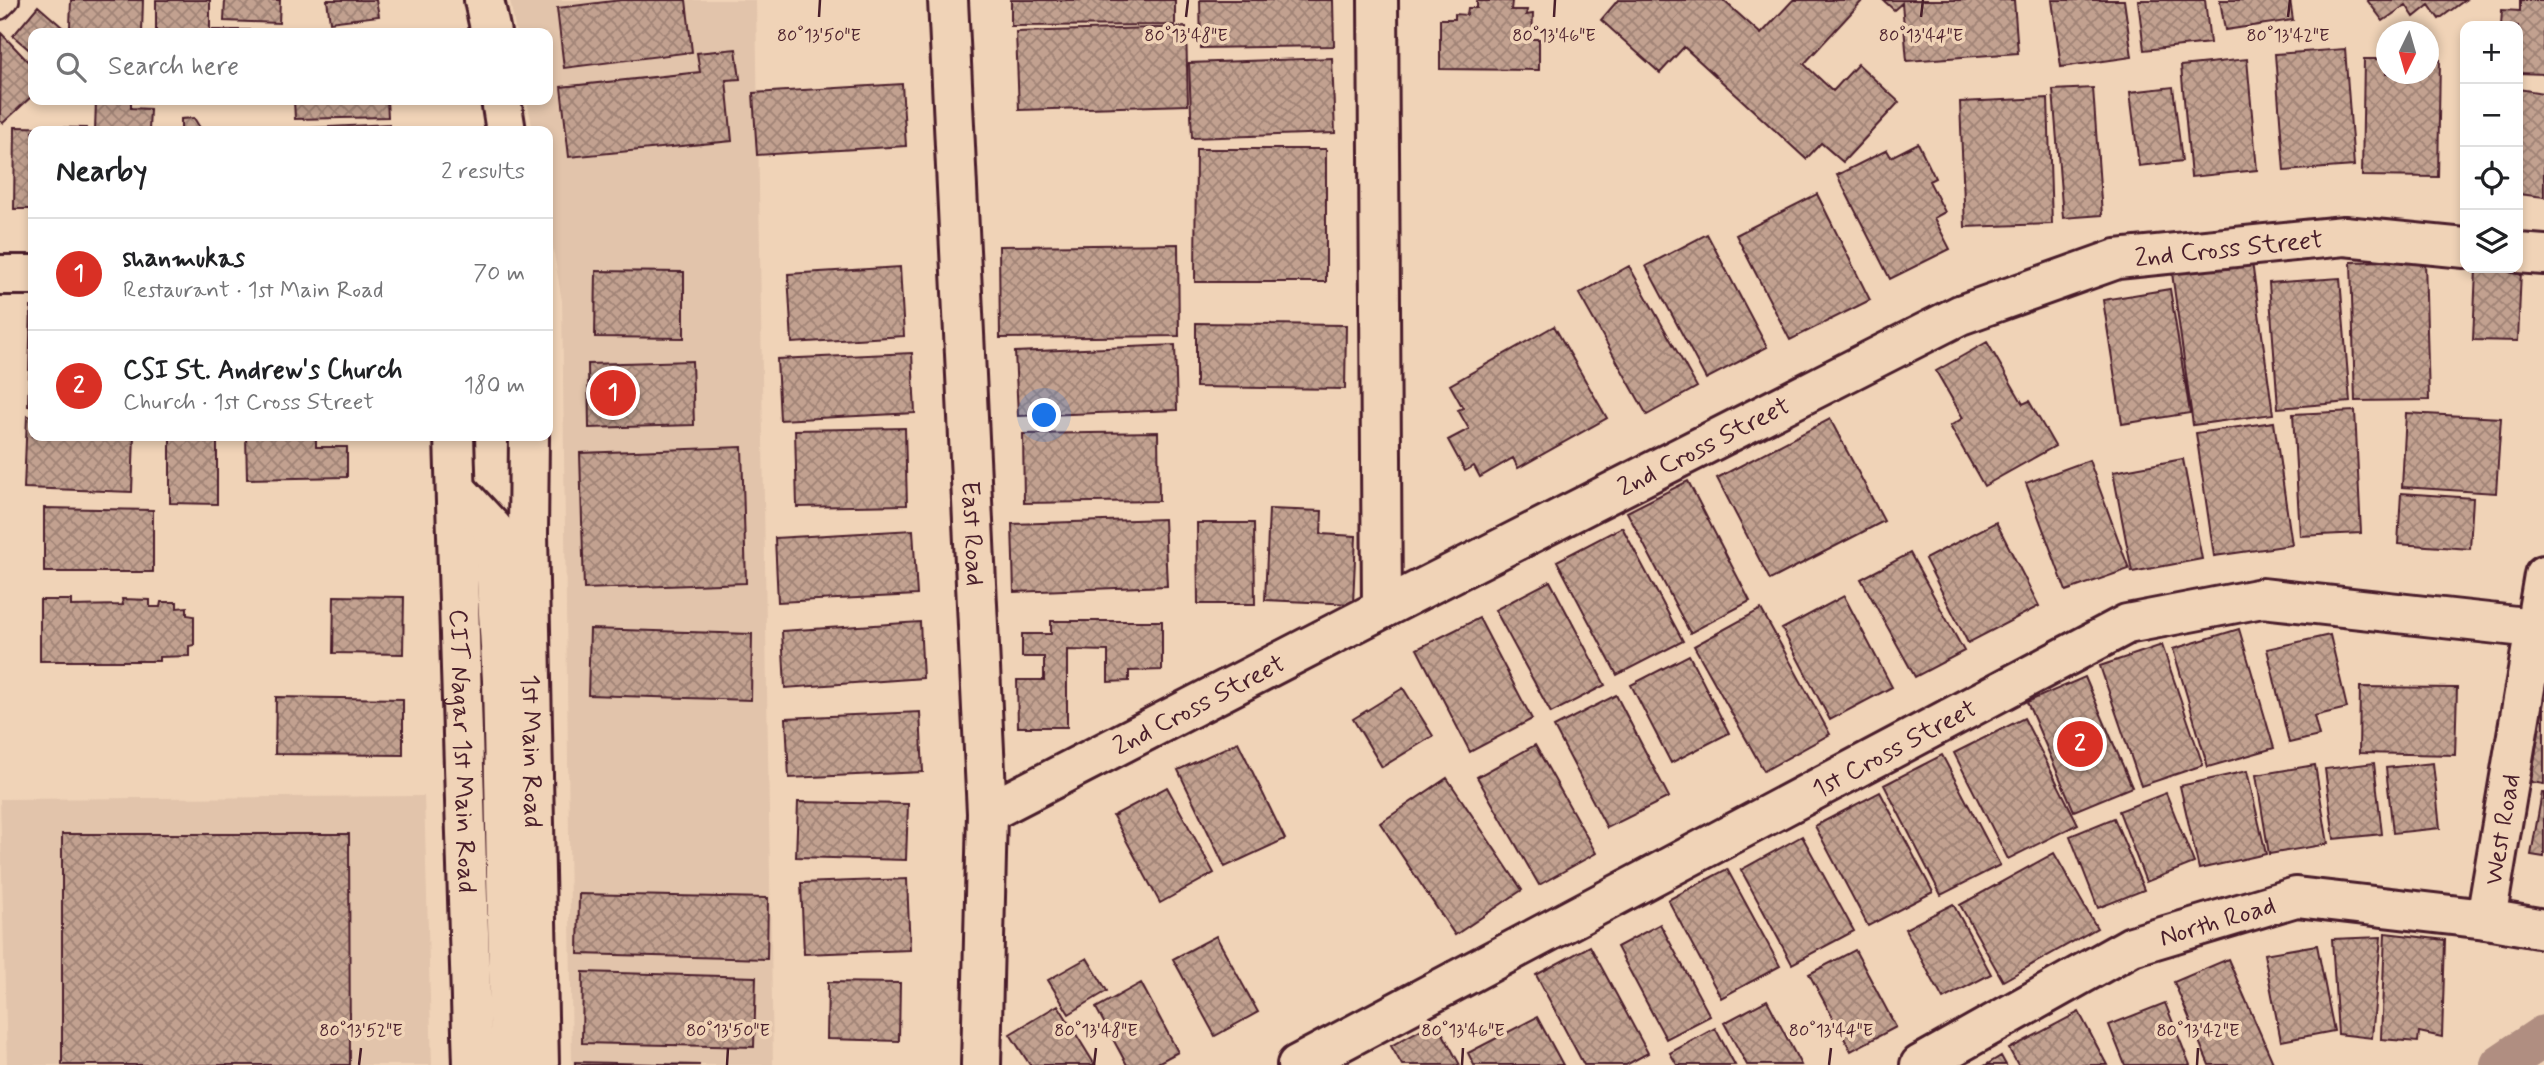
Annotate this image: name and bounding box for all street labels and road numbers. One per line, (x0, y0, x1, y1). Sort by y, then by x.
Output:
street label: 2nd Cross Street (2133, 223, 2325, 276)
street label: 2nd Cross Street (1612, 389, 1796, 505)
street label: East Road (952, 480, 991, 587)
street label: CIT Nagar 1st Main Road (440, 608, 483, 893)
street label: 2nd Cross Street (1107, 647, 1291, 764)
street label: 1st Main Road (512, 674, 549, 828)
street label: 1st Cross Street (1807, 692, 1983, 807)
street label: West Road (2477, 771, 2529, 888)
street label: North Road (2156, 889, 2280, 956)

